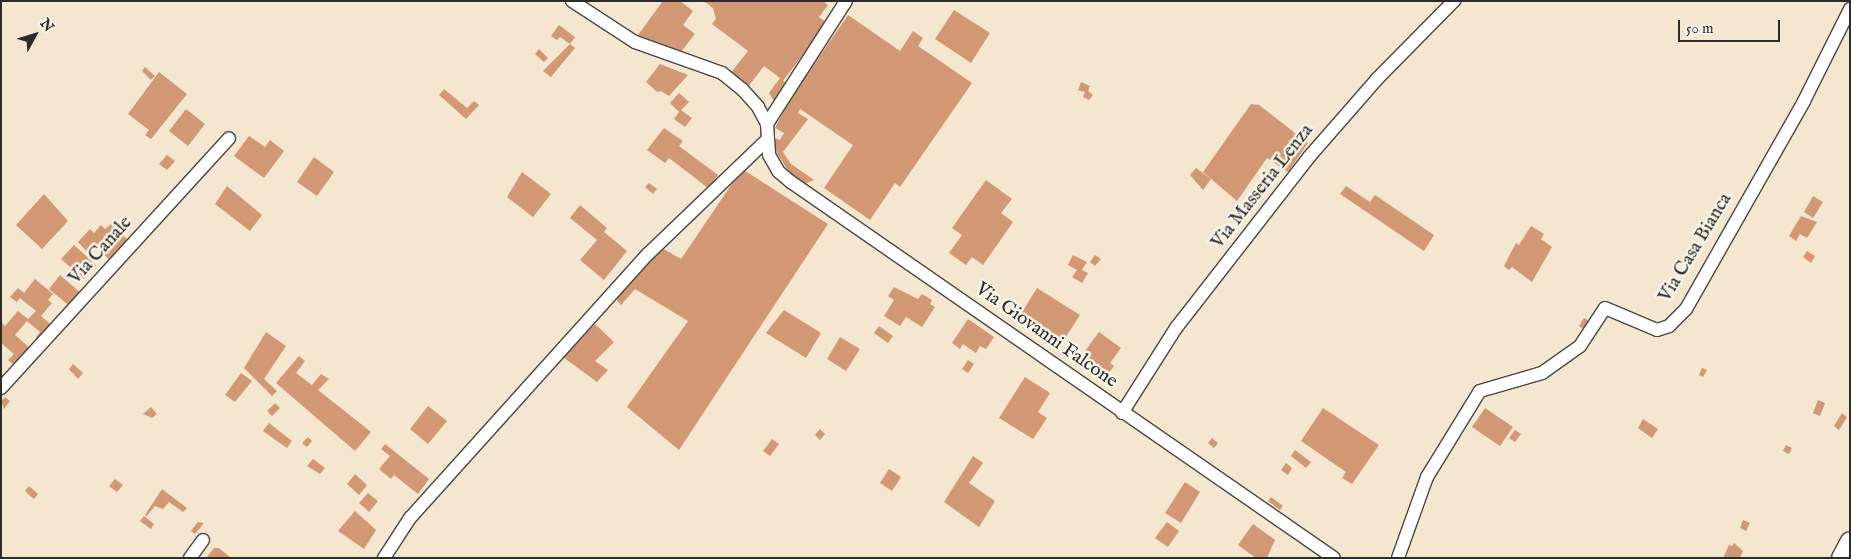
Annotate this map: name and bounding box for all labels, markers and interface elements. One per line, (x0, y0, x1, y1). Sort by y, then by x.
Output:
north arrow (10, 10, 60, 60)
scale bar (1681, 10, 1784, 42)
text: N (36, 15, 57, 36)
text: 50 m (1686, 19, 1714, 38)
street label: Via Masseria Lenza (1207, 120, 1319, 254)
street label: Via Casa Bianca (1655, 189, 1737, 307)
street label: Via Canale (64, 212, 138, 290)
street label: Via Giovanni Falcone (971, 278, 1121, 394)

